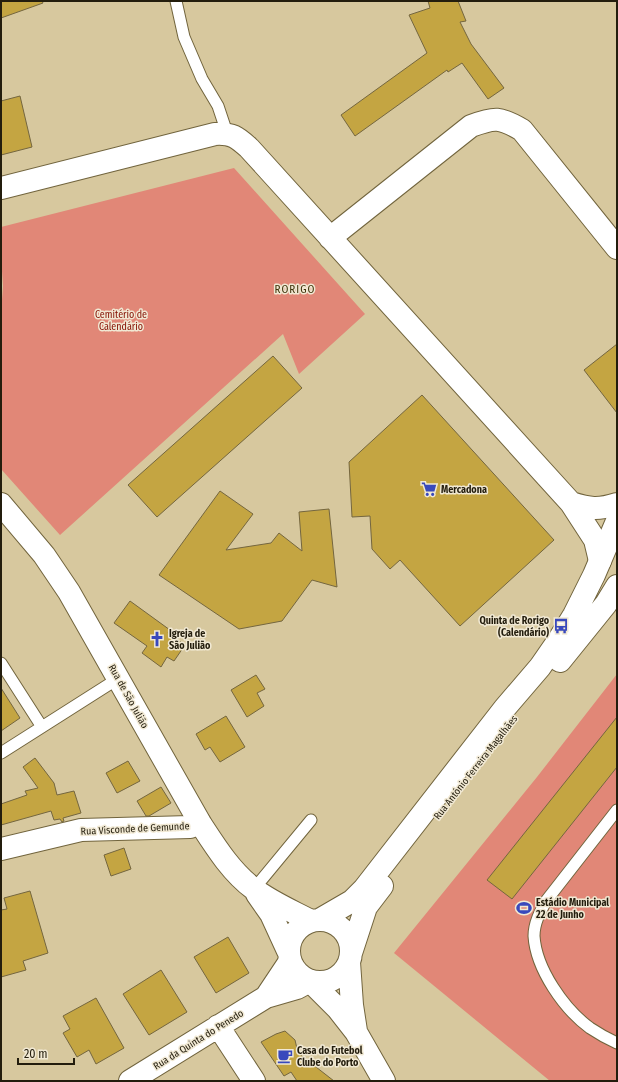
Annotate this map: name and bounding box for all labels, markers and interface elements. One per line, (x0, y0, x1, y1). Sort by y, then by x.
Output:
district label: RORIGO (275, 283, 315, 296)
park label: Cemitério de Calendário (95, 309, 147, 333)
supermarket icon: Mercadona (420, 480, 438, 498)
place label: Mercadona (441, 484, 487, 496)
place label: Quinta de Rorigo (Calendário) (479, 615, 550, 639)
bus stop icon: Quinta de Rorigo (Calendário) (552, 617, 570, 635)
place label: Igreja de São Julião (169, 628, 211, 652)
church icon: Igreja de São Julião (148, 630, 166, 648)
street label: Rua de São Julião (106, 662, 151, 731)
street label: Rua António Ferreira Magalhães (431, 713, 520, 822)
street label: Rua Visconde de Gemunde (80, 820, 190, 838)
place label: Estádio Municipal 22 de Junho (535, 896, 609, 921)
sports icon: Estádio Municipal 22 de Junho (515, 899, 533, 917)
street label: Rua da Quinta do Penedo (151, 1007, 246, 1072)
scale bar (18, 1040, 74, 1066)
place label: Casa do Futebol Clube do Porto (297, 1045, 363, 1069)
text: 20 m (24, 1047, 48, 1061)
cafe icon: Casa do Futebol Clube do Porto (276, 1047, 294, 1065)

